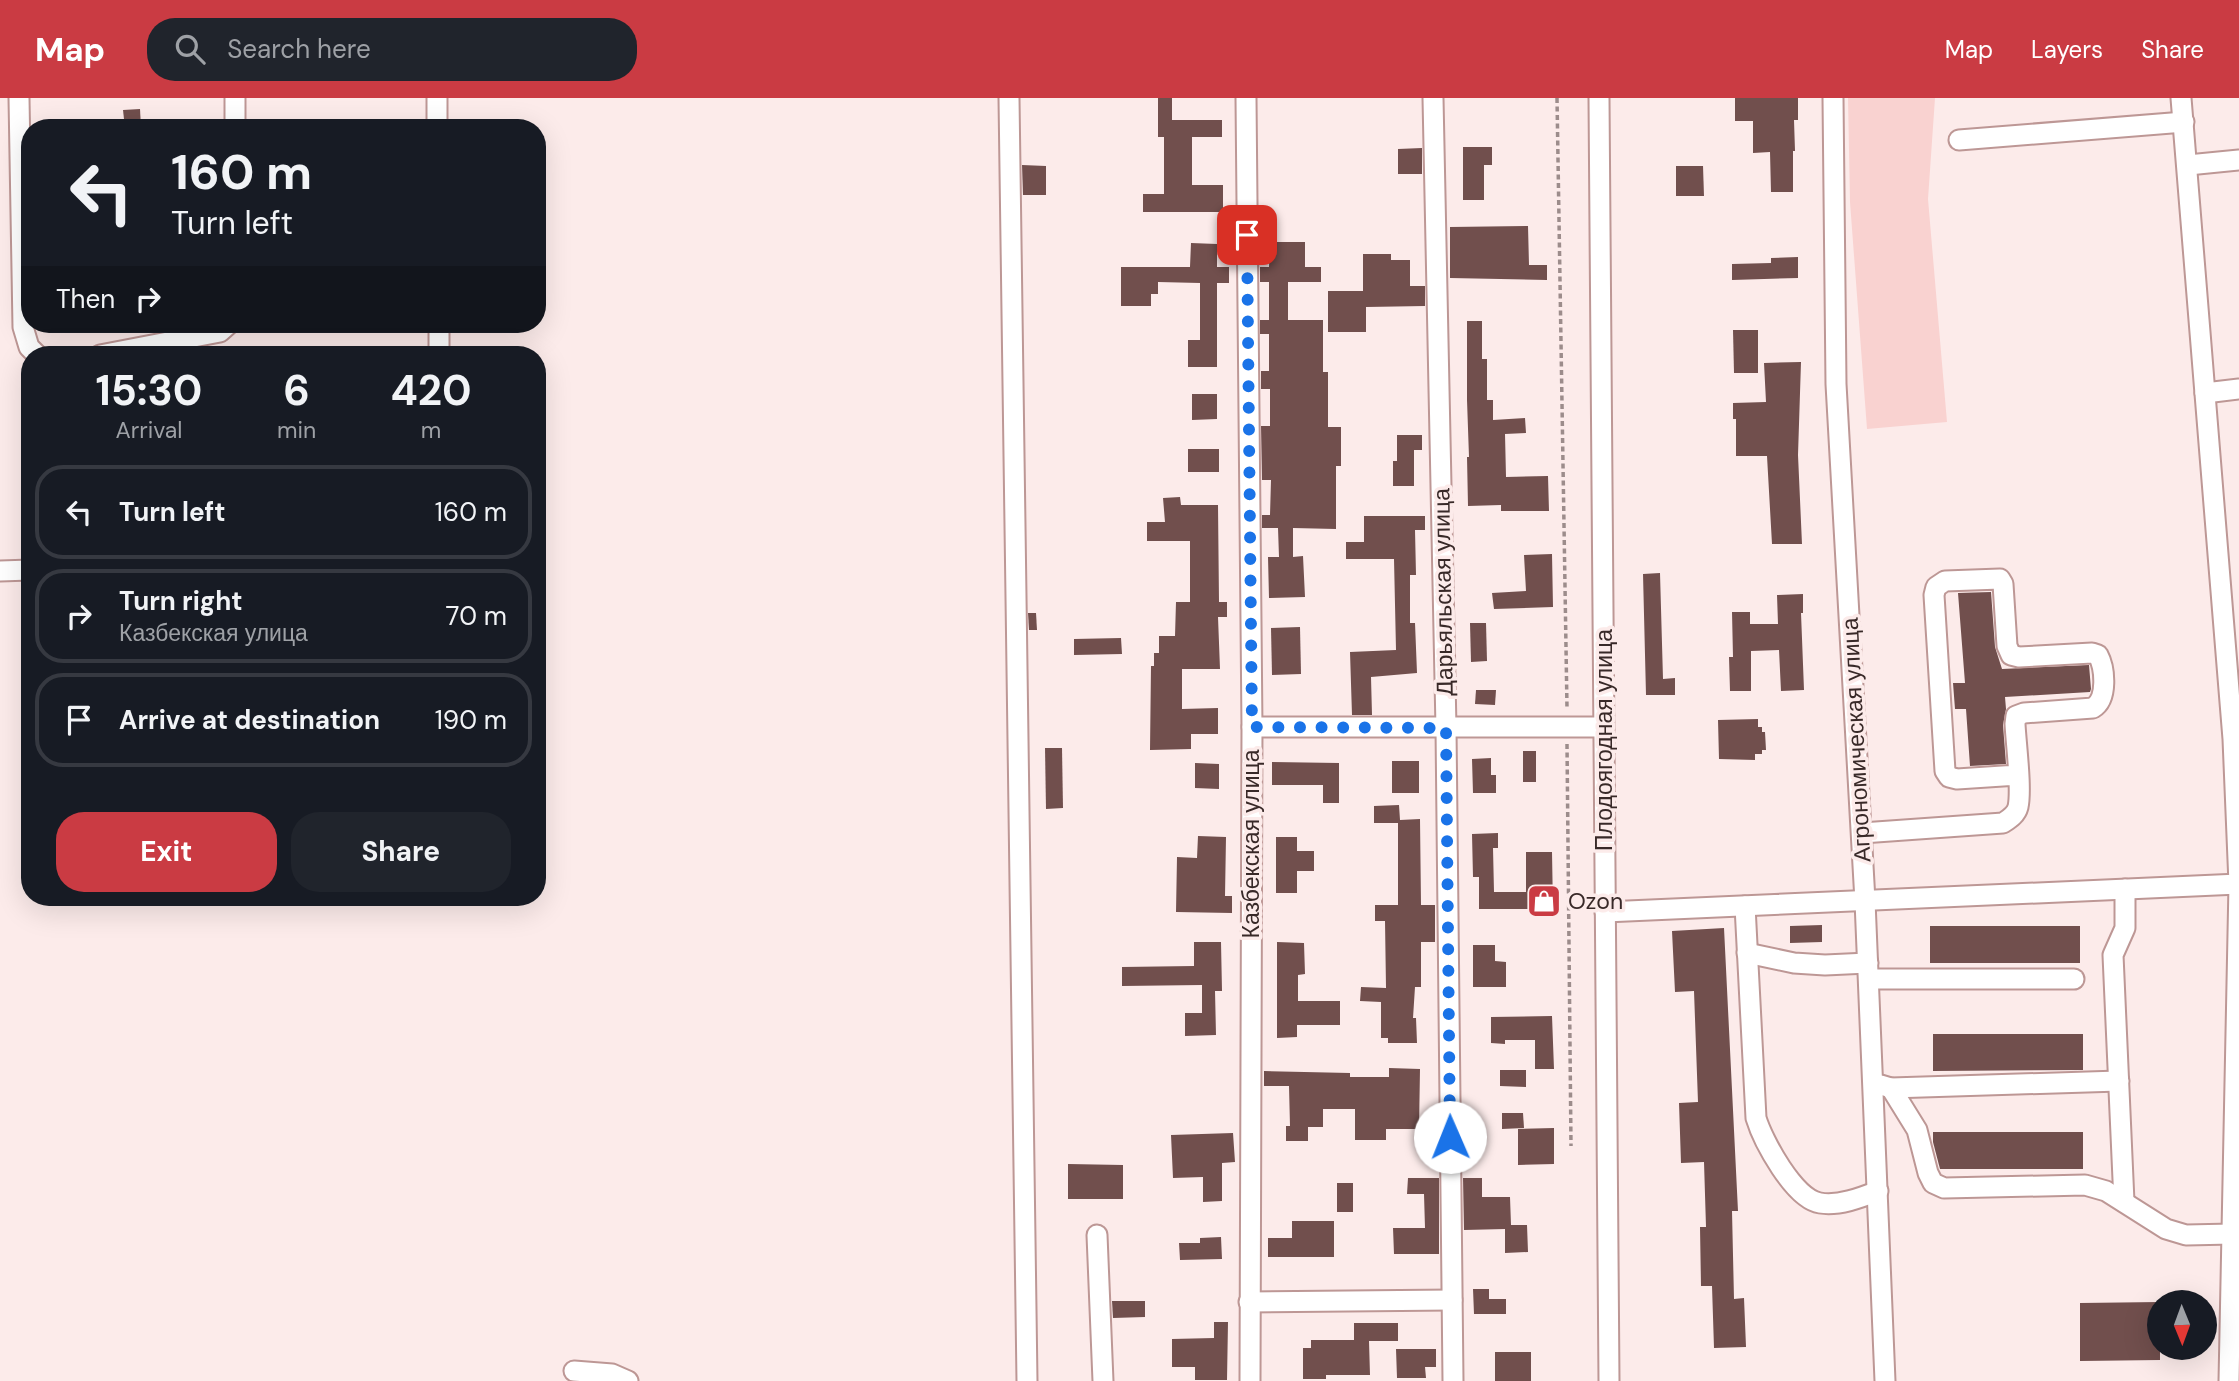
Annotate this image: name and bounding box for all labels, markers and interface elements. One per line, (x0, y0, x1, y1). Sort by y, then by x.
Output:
search box (147, 18, 637, 81)
text: Map (35, 28, 105, 71)
icon: search (171, 30, 209, 68)
text: Search here (227, 32, 371, 66)
text: Map (1945, 34, 1993, 65)
text: Layers (2031, 34, 2103, 65)
text: Share (2141, 34, 2204, 65)
text: 160 m (171, 140, 312, 204)
icon: left (56, 147, 147, 238)
text: Turn left (171, 202, 293, 244)
pin (1217, 205, 1277, 265)
icon: arrive (1228, 216, 1266, 254)
icon: right (129, 280, 167, 318)
text: Then (56, 282, 115, 316)
text: 15:30 (95, 363, 202, 418)
text: 6 (283, 363, 310, 418)
text: 420 (391, 363, 472, 418)
text: Arrival (115, 415, 182, 445)
text: min (277, 415, 316, 445)
text: m (421, 415, 441, 445)
street label: Дарьяльская улица (1426, 488, 1460, 696)
icon: left (60, 493, 98, 531)
text: Turn left (119, 495, 226, 529)
text: 160 m (435, 495, 507, 529)
text: Turn right (119, 584, 243, 618)
icon: right (60, 597, 98, 635)
text: 70 m (446, 599, 507, 633)
street label: Агрономическая улица (1835, 617, 1877, 863)
text: Казбекская улица (119, 618, 308, 648)
street label: Плодоягодная улица (1589, 629, 1619, 851)
icon: arrive (60, 701, 98, 739)
text: Arrive at destination (119, 703, 380, 737)
text: 190 m (435, 703, 507, 737)
street label: Казбекская улица (1236, 749, 1266, 938)
button: Exit (56, 812, 277, 892)
button: Share (291, 812, 511, 892)
shop icon: Ozon (1525, 882, 1563, 920)
place label: Ozon (1568, 886, 1623, 916)
position arrow (1413, 1100, 1487, 1174)
north arrow (2147, 1290, 2217, 1360)
map controls (2147, 1290, 2217, 1360)

